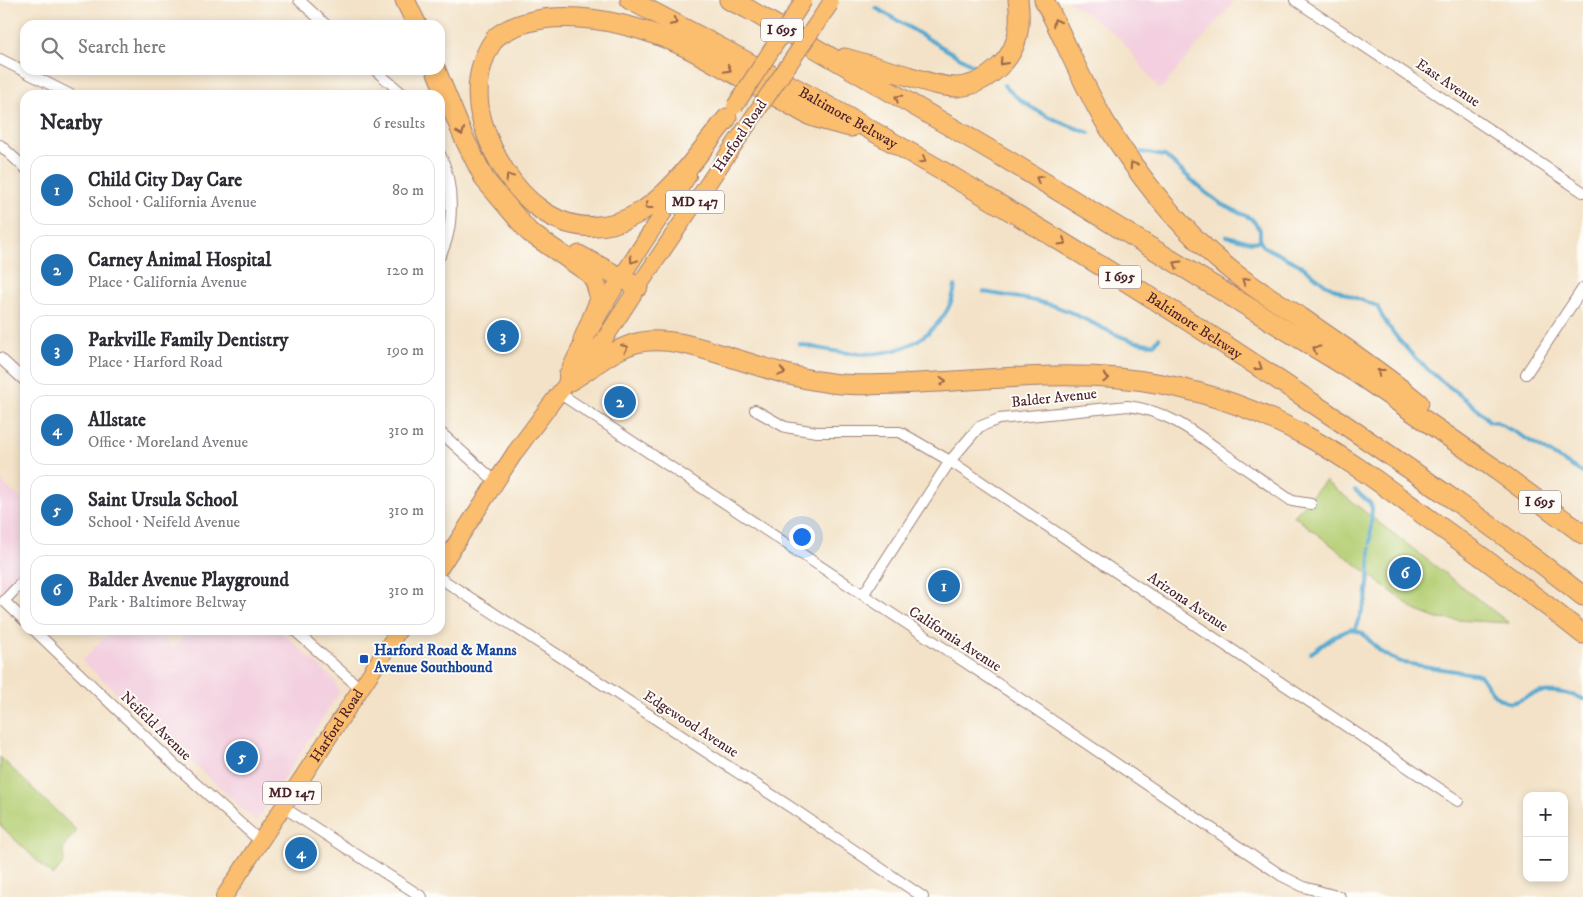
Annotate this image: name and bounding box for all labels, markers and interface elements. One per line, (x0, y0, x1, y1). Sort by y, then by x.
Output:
one-way arrow (668, 16, 677, 26)
road number: I 695 (761, 18, 803, 42)
one-way arrow (1052, 18, 1062, 27)
search box (20, 20, 445, 75)
icon: search (38, 34, 66, 62)
text: Search here (78, 36, 166, 59)
street label: East Avenue (1412, 55, 1484, 111)
one-way arrow (1000, 56, 1009, 65)
one-way arrow (722, 63, 731, 73)
street label: Baltimore Beltway (796, 82, 902, 153)
one-way arrow (895, 94, 904, 104)
street label: Harford Road (709, 96, 772, 176)
text: Nearby (40, 110, 102, 136)
text: 6 results (372, 113, 425, 133)
one-way arrow (455, 127, 465, 135)
one-way arrow (918, 153, 927, 163)
one-way arrow (1130, 161, 1139, 170)
text: Child City Day Care (88, 169, 242, 192)
one-way arrow (505, 173, 515, 182)
one-way arrow (1035, 176, 1044, 186)
text: 1 (54, 180, 60, 200)
text: 80 m (392, 180, 424, 200)
road number: MD 147 (666, 190, 724, 213)
text: School · California Avenue (88, 192, 257, 212)
one-way arrow (645, 200, 654, 209)
one-way arrow (1058, 236, 1067, 246)
text: Carney Animal Hospital (88, 249, 271, 272)
one-way arrow (630, 255, 639, 264)
text: 2 (53, 260, 61, 280)
text: 120 m (386, 260, 424, 280)
one-way arrow (1174, 261, 1183, 271)
road number: I 695 (1099, 266, 1141, 288)
text: Place · California Avenue (88, 272, 247, 292)
one-way arrow (1242, 278, 1251, 287)
street label: Baltimore Beltway (1143, 287, 1247, 364)
pin: 3 (487, 317, 519, 355)
text: Parkville Family Dentistry (88, 329, 288, 352)
text: 3 (54, 340, 60, 360)
text: 190 m (386, 340, 424, 360)
one-way arrow (620, 344, 629, 355)
one-way arrow (1312, 346, 1322, 355)
text: Place · Harford Road (88, 352, 222, 372)
one-way arrow (1254, 361, 1263, 370)
one-way arrow (777, 367, 786, 377)
one-way arrow (1376, 369, 1386, 378)
one-way arrow (1102, 372, 1110, 383)
one-way arrow (939, 376, 947, 387)
pin: 2 (604, 383, 636, 421)
street label: Balder Avenue (1010, 384, 1098, 412)
text: Allstate (88, 409, 146, 432)
text: 4 (52, 420, 62, 440)
text: 310 m (388, 420, 424, 440)
text: Office · Moreland Avenue (88, 432, 248, 452)
text: Saint Ursula School (88, 489, 238, 512)
road number: I 695 (1519, 491, 1561, 514)
text: 5 (53, 500, 61, 520)
text: 310 m (388, 500, 424, 520)
text: School · Neifeld Avenue (88, 512, 240, 532)
your location (789, 524, 815, 550)
pin: 6 (1389, 554, 1421, 592)
pin: 1 (928, 567, 960, 605)
street label: Arizona Avenue (1144, 568, 1232, 636)
text: Balder Avenue Playground (88, 569, 289, 592)
text: 6 (53, 580, 61, 600)
text: 310 m (388, 580, 424, 600)
text: Park · Baltimore Beltway (88, 592, 246, 612)
street label: California Avenue (905, 602, 1005, 676)
place label: Harford Road & Manns Avenue Southbound (373, 641, 517, 677)
marker: Harford Road & Manns Avenue Southbound (358, 653, 370, 665)
street label: Harford Road (305, 685, 368, 766)
street label: Edgewood Avenue (640, 686, 742, 762)
street label: Neifeld Avenue (116, 687, 196, 765)
pin: 5 (226, 738, 258, 776)
road number: MD 147 (263, 781, 321, 804)
map controls (1523, 792, 1568, 882)
button: + (1523, 792, 1568, 837)
pin: 4 (285, 834, 317, 872)
button: − (1523, 837, 1568, 882)

